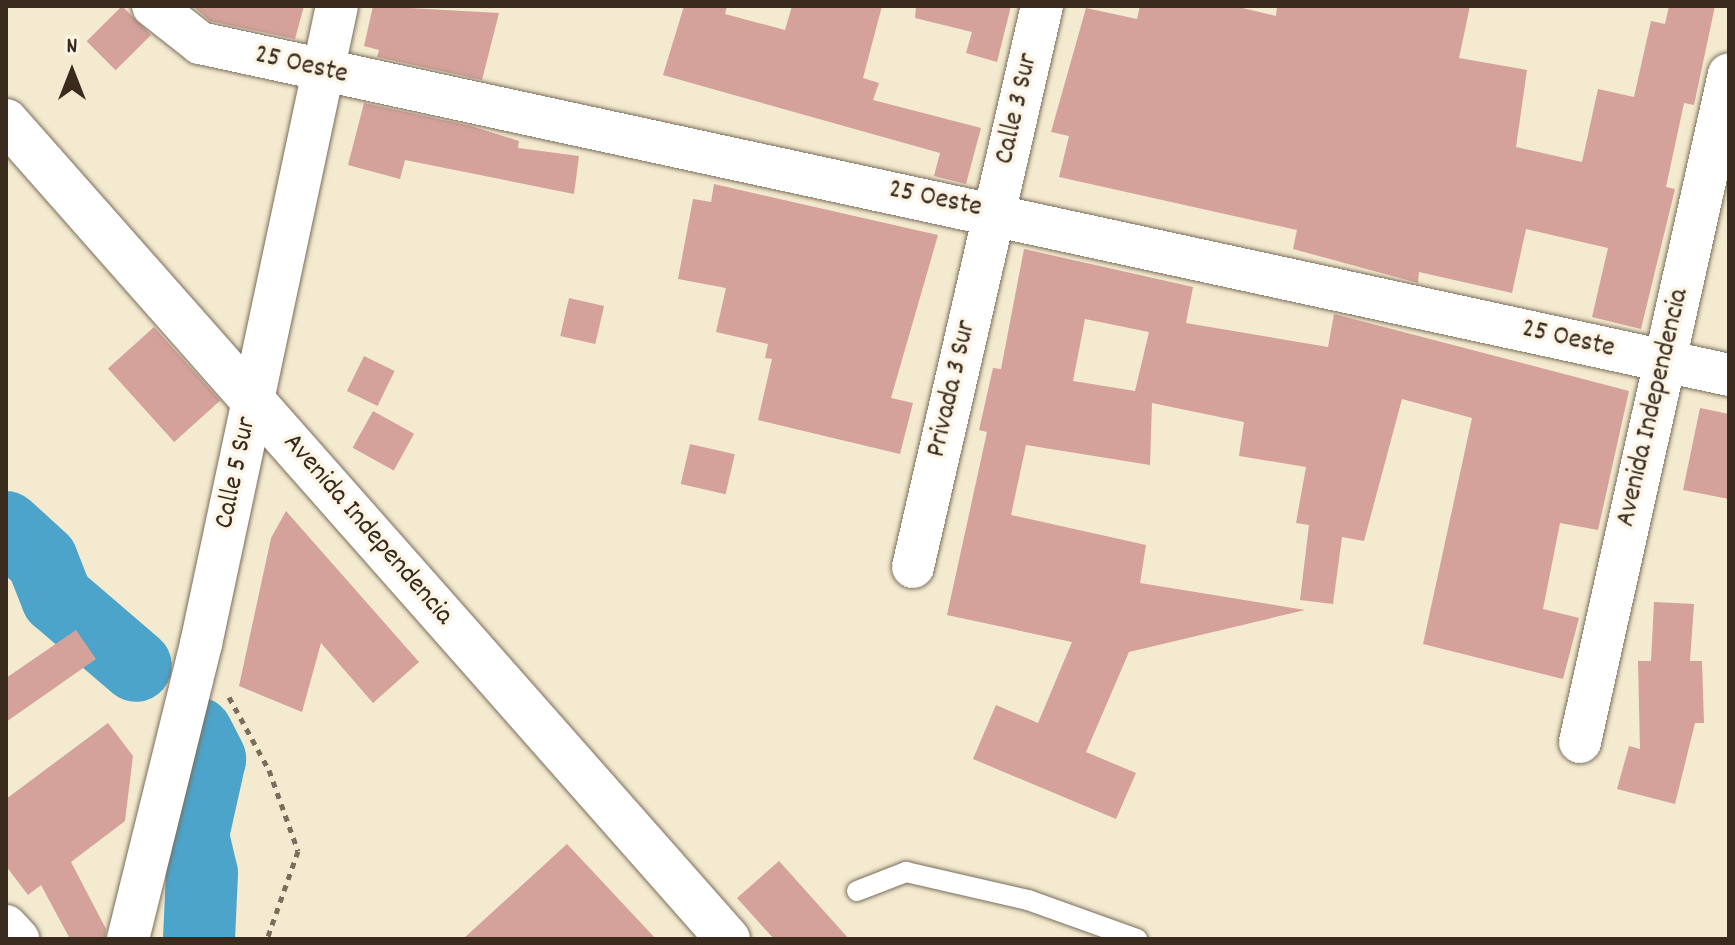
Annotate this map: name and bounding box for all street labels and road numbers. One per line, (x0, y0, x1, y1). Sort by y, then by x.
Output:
street label: 25 Oeste (251, 39, 351, 93)
street label: Calle 3 Sur (989, 50, 1047, 168)
street label: 25 Oeste (885, 174, 985, 226)
street label: Avenida Independencia (1610, 286, 1698, 530)
street label: 25 Oeste (1518, 313, 1618, 367)
street label: Privada 3 Sur (921, 317, 985, 461)
street label: Calle 5 Sur (209, 414, 265, 532)
street label: Avenida Independencia (275, 427, 459, 633)

